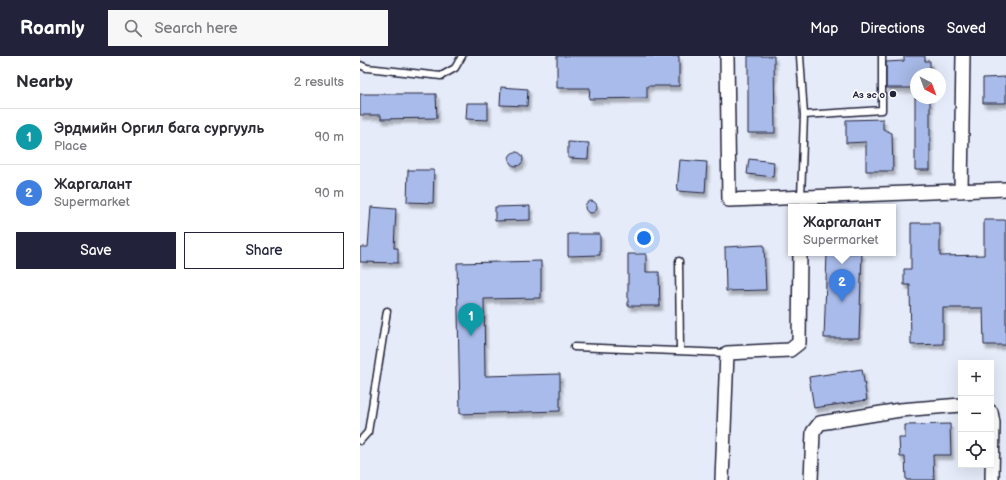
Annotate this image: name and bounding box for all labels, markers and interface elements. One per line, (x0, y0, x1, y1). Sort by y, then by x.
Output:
search box (108, 10, 388, 46)
text: Roamly (20, 17, 84, 40)
icon: search (122, 17, 144, 39)
text: Search here (154, 19, 238, 38)
text: Map (810, 20, 838, 37)
text: Directions (860, 20, 925, 37)
text: Saved (947, 20, 986, 37)
north arrow (910, 68, 946, 104)
text: Nearby (16, 72, 73, 92)
text: 2 results (294, 74, 344, 90)
place label: Аз эс о (852, 89, 886, 101)
marker: Аз эс о (888, 89, 898, 99)
text: Эрдмийн Оргил бага сургууль (54, 119, 264, 138)
text: 1 (26, 129, 32, 145)
text: 90 m (315, 129, 344, 145)
text: Place (54, 138, 87, 154)
text: Жаргалант (54, 175, 132, 194)
text: 2 (25, 185, 33, 201)
text: 90 m (315, 185, 344, 201)
text: Supermarket (54, 194, 130, 210)
popup (788, 204, 896, 256)
text: Жаргалант (803, 213, 881, 232)
your location (634, 228, 654, 248)
button: Save (16, 232, 176, 269)
button: Share (184, 232, 344, 269)
text: Supermarket (803, 232, 879, 248)
pin: 2 (829, 269, 855, 302)
pin: 1 (458, 303, 484, 336)
map controls (958, 360, 994, 468)
button: + (958, 360, 994, 396)
button: − (958, 396, 994, 432)
button: locate (958, 432, 994, 468)

